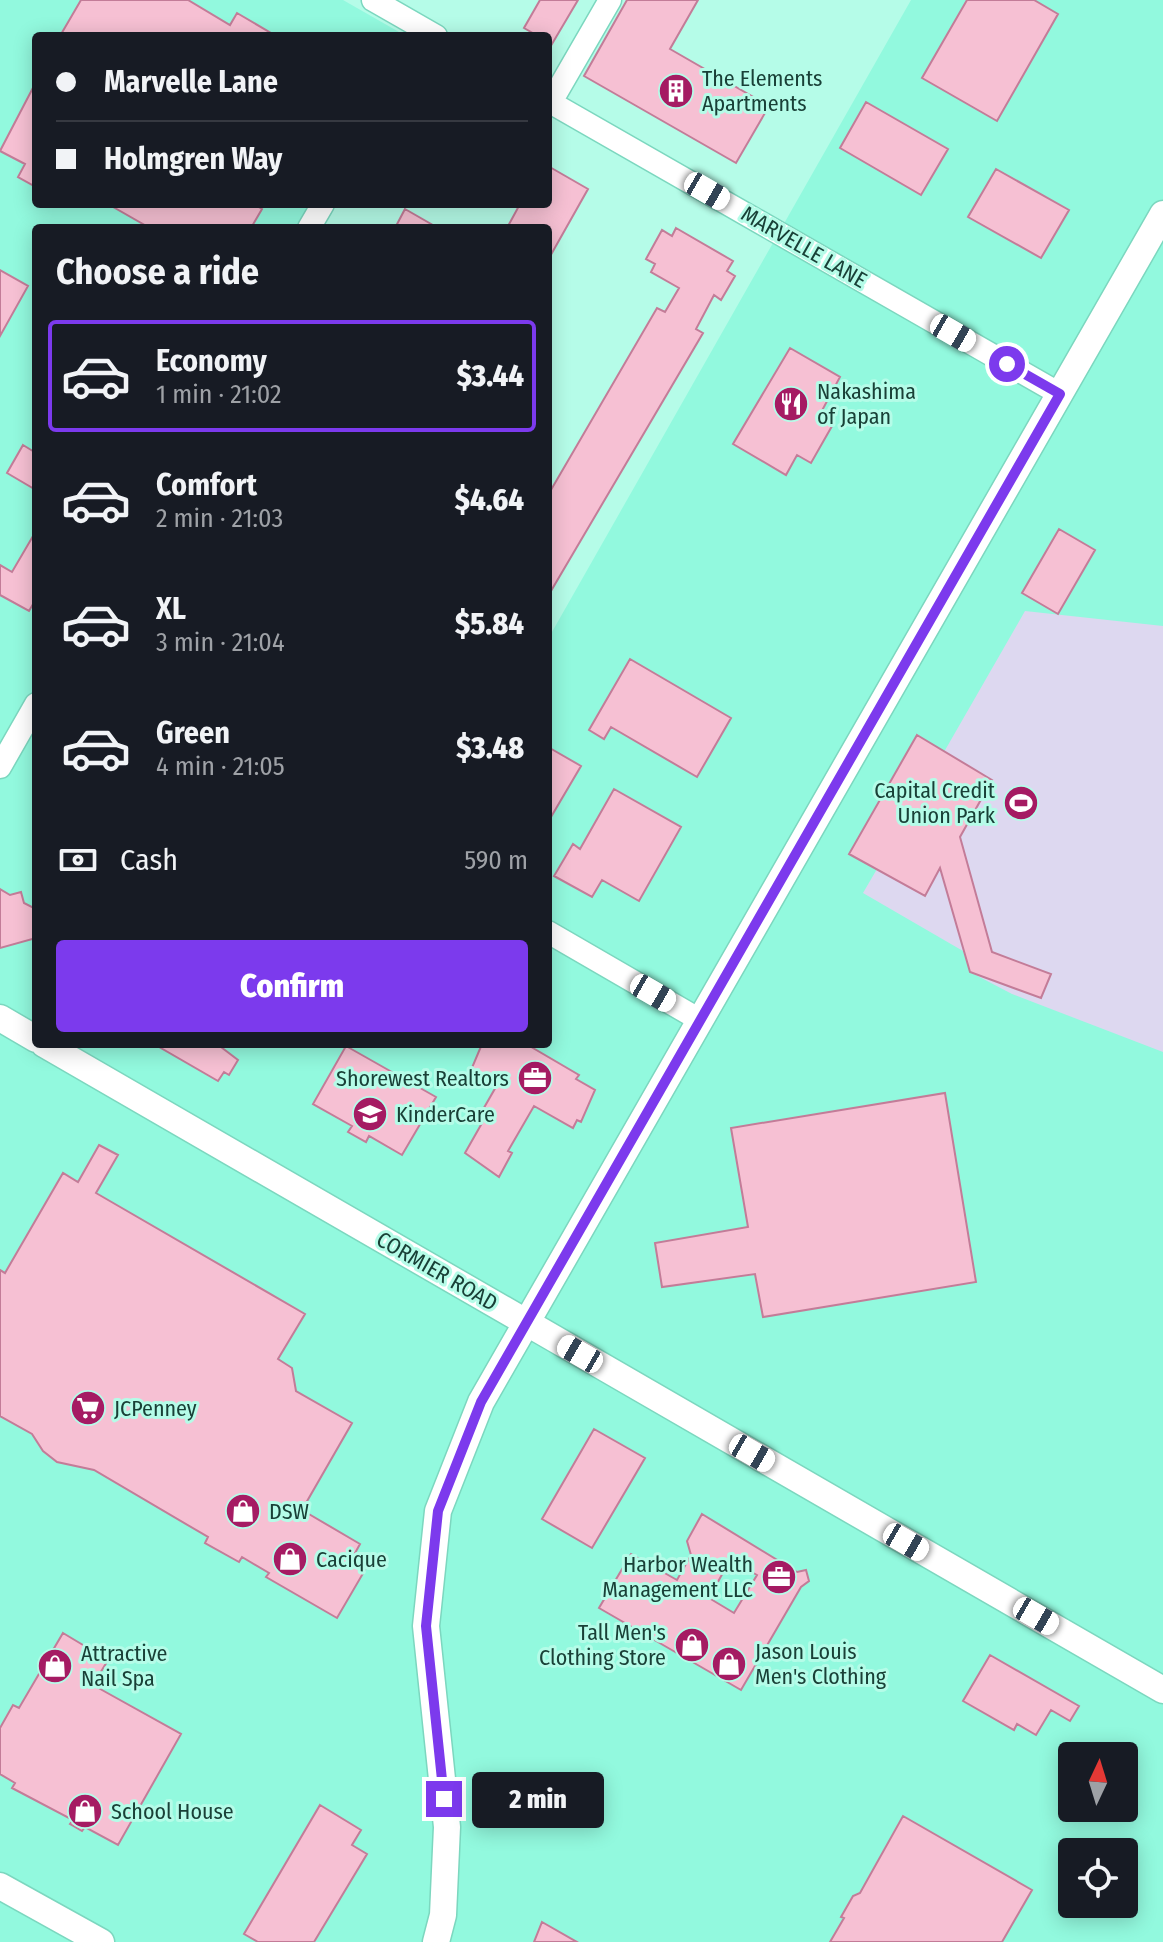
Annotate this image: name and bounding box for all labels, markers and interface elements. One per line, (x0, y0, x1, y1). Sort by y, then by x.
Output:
text: Marvelle Lane (104, 64, 278, 100)
place label: The Elements Apartments (702, 65, 823, 117)
building icon: The Elements Apartments (657, 72, 695, 110)
text: Holmgren Way (104, 141, 282, 177)
car (680, 169, 734, 213)
street label: MARVELLE LANE (736, 200, 872, 294)
text: Choose a ride (56, 250, 259, 294)
car (926, 311, 980, 355)
icon: car (60, 340, 132, 412)
text: Economy (156, 343, 267, 379)
route start (989, 346, 1025, 382)
text: $3.44 (457, 358, 524, 394)
place label: Nakashima of Japan (817, 378, 916, 430)
text: 1 min · 21:02 (156, 379, 282, 410)
restaurant icon: Nakashima of Japan (772, 385, 810, 423)
icon: car (60, 464, 132, 536)
text: Comfort (156, 467, 257, 503)
text: $4.64 (455, 482, 524, 518)
text: 2 min · 21:03 (156, 503, 283, 534)
icon: car (60, 588, 132, 660)
text: XL (156, 591, 186, 627)
text: $5.84 (455, 606, 524, 642)
text: 3 min · 21:04 (156, 627, 285, 658)
icon: car (60, 712, 132, 784)
text: Green (156, 715, 230, 751)
text: $3.48 (456, 730, 524, 766)
text: 4 min · 21:05 (156, 751, 285, 782)
place label: Capital Credit Union Park (874, 777, 996, 829)
sports icon: Capital Credit Union Park (1002, 784, 1040, 822)
icon: cash (56, 838, 100, 882)
text: Cash (120, 842, 178, 878)
text: 590 m (464, 845, 528, 876)
button: Confirm (56, 940, 528, 1032)
car (626, 971, 680, 1015)
office icon: Shorewest Realtors (516, 1059, 554, 1097)
place label: Shorewest Realtors (336, 1065, 509, 1092)
school or university icon: KinderCare (351, 1095, 389, 1133)
place label: KinderCare (396, 1101, 495, 1128)
street label: CORMIER ROAD (372, 1226, 502, 1316)
car (553, 1332, 607, 1376)
supermarket icon: JCPenney (69, 1389, 107, 1427)
place label: JCPenney (114, 1395, 197, 1422)
car (725, 1431, 779, 1475)
shop icon: DSW (224, 1492, 262, 1530)
place label: DSW (269, 1498, 309, 1525)
car (879, 1520, 933, 1564)
shop icon: Cacique (271, 1540, 309, 1578)
place label: Cacique (316, 1546, 387, 1573)
place label: Harbor Wealth Management LLC (602, 1551, 753, 1603)
office icon: Harbor Wealth Management LLC (760, 1558, 798, 1596)
car (1009, 1594, 1063, 1638)
place label: Tall Men's Clothing Store (539, 1619, 666, 1671)
shop icon: Tall Men's Clothing Store (673, 1626, 711, 1664)
place label: Jason Louis Men's Clothing (755, 1638, 887, 1690)
place label: Attractive Nail Spa (81, 1640, 167, 1692)
shop icon: Jason Louis Men's Clothing (710, 1645, 748, 1683)
shop icon: Attractive Nail Spa (36, 1647, 74, 1685)
north arrow (1058, 1742, 1138, 1822)
map controls (1058, 1742, 1138, 1918)
callout: 2 min (472, 1771, 604, 1827)
route end (426, 1781, 462, 1817)
text: 2 min (509, 1784, 567, 1815)
shop icon: School House (66, 1792, 104, 1830)
place label: School House (111, 1798, 234, 1825)
button: locate (1058, 1838, 1138, 1918)

